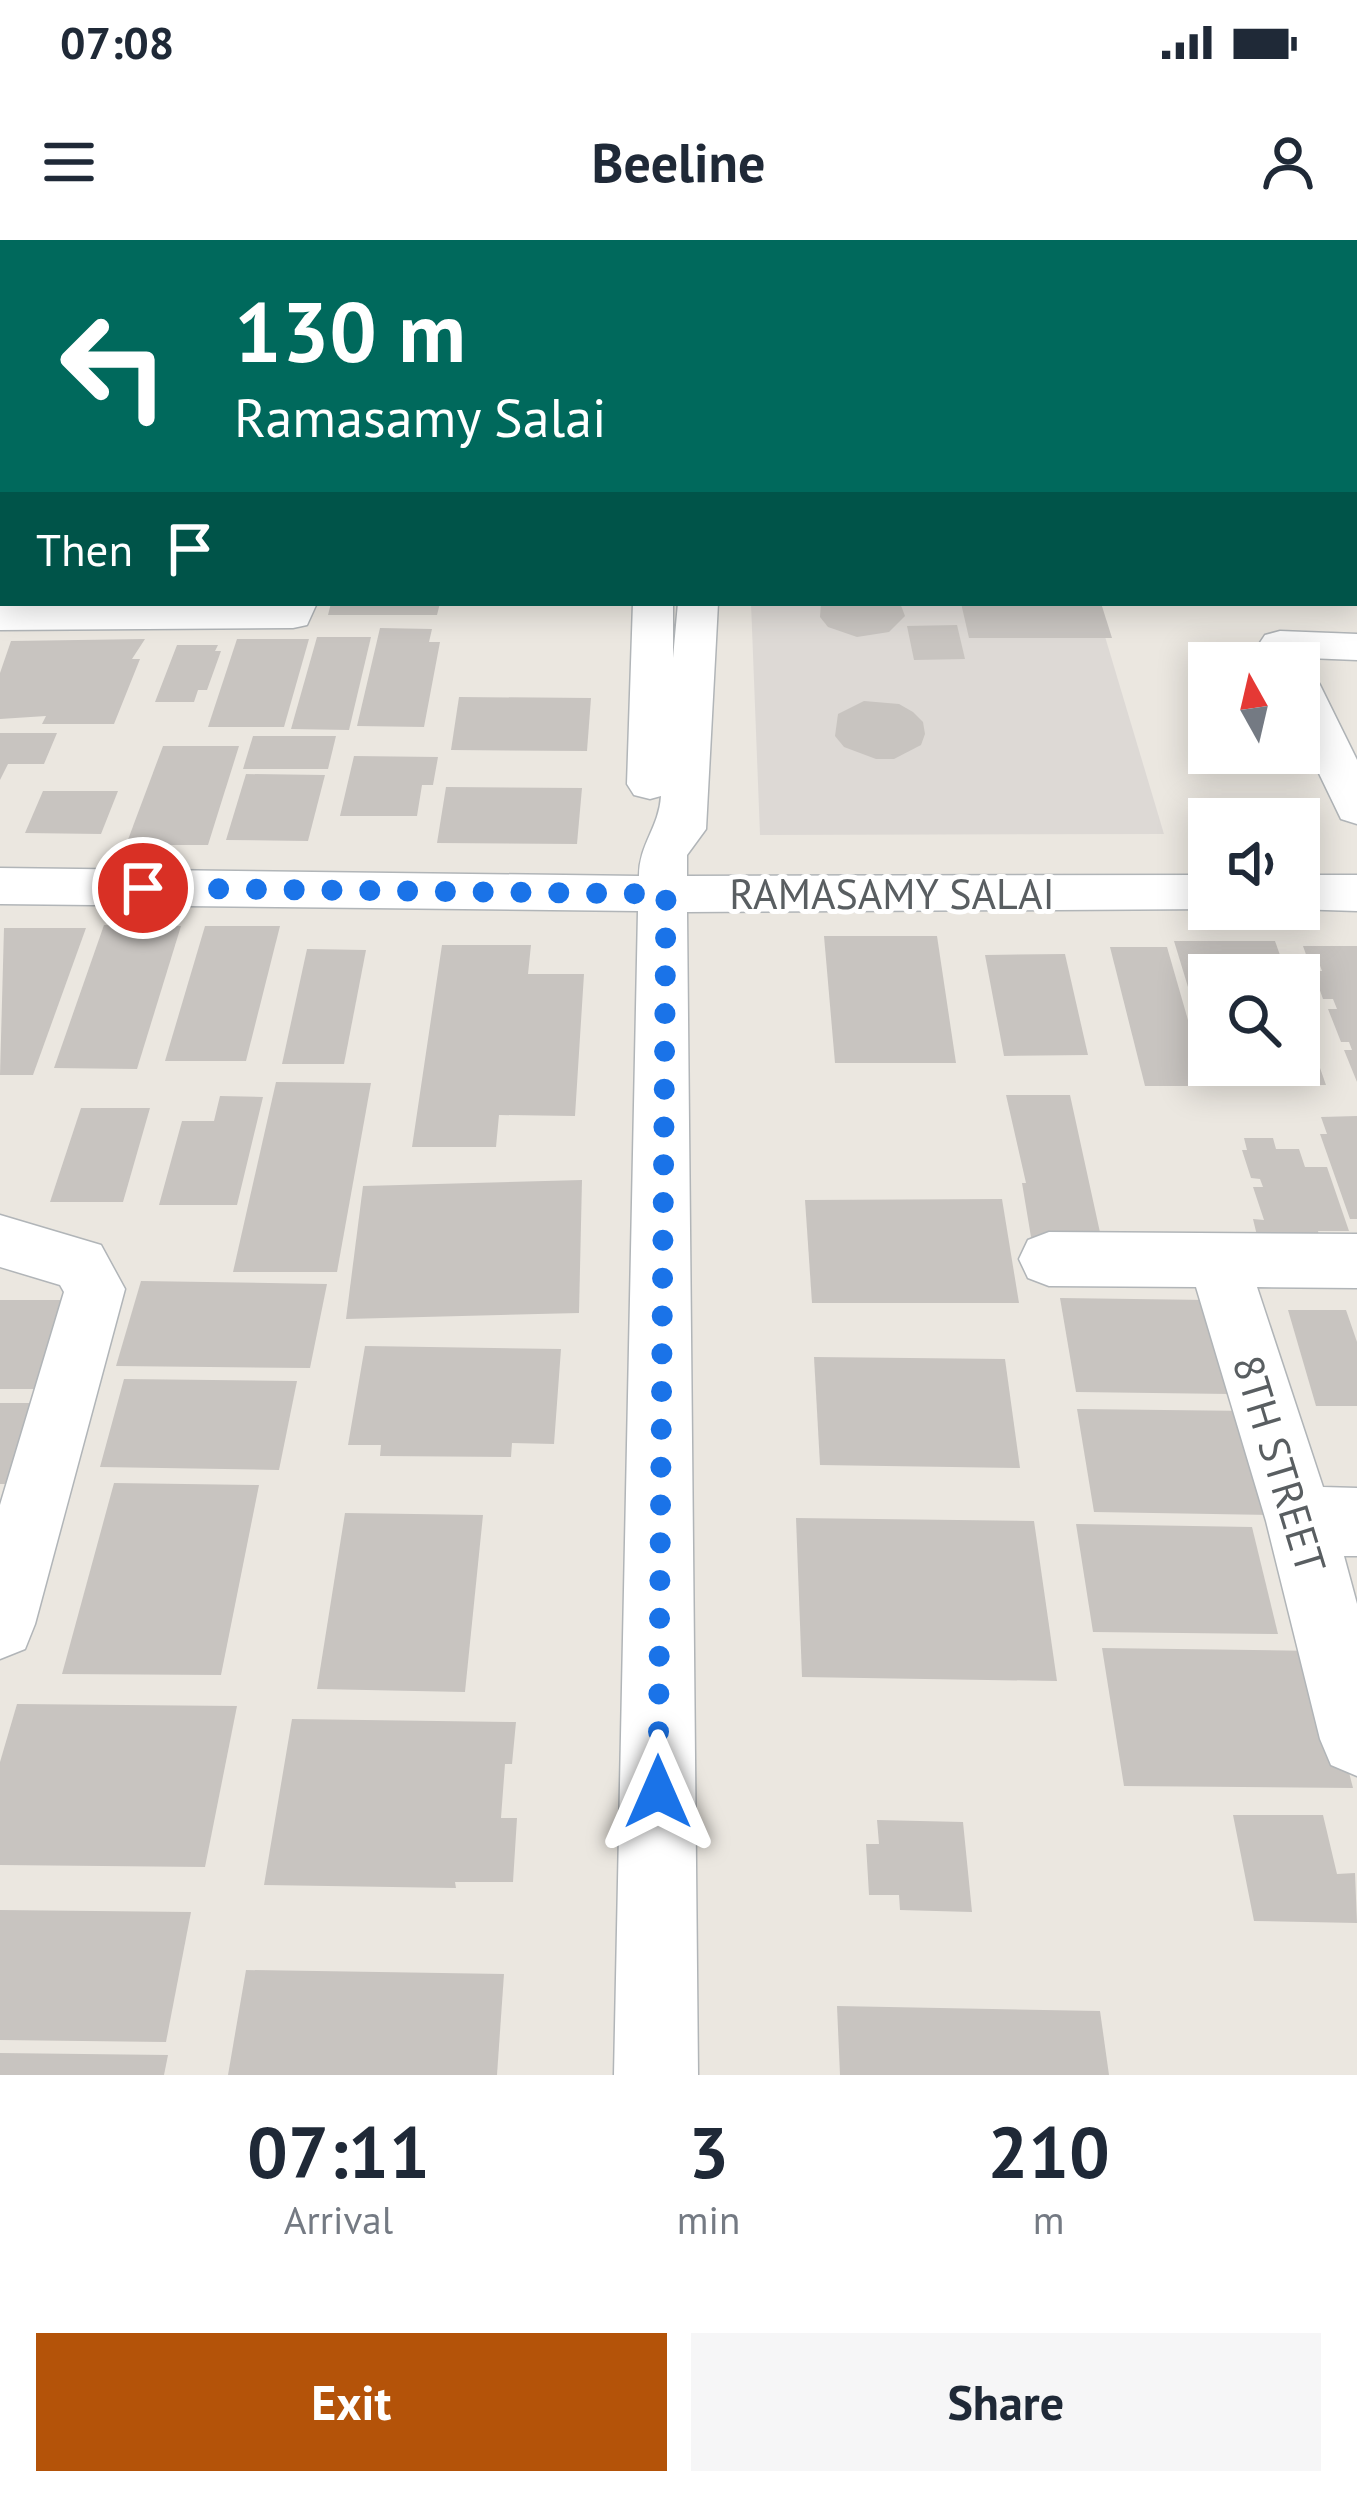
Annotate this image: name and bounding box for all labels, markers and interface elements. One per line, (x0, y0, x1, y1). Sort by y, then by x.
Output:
text: 07:08 (60, 13, 174, 71)
text: Beeline (592, 127, 765, 197)
icon: menu (36, 129, 102, 195)
icon: person (1255, 129, 1321, 195)
text: 130 m (234, 276, 466, 385)
icon: left (36, 288, 192, 444)
text: Ramasamy Salai (234, 382, 607, 452)
icon: arrive (157, 516, 223, 582)
text: Then (36, 520, 133, 578)
north arrow (1188, 642, 1320, 774)
map controls (1188, 642, 1320, 1086)
button: sound (1188, 798, 1320, 930)
pin (92, 837, 194, 939)
icon: arrive (110, 855, 176, 921)
street label: RAMASAMY SALAI (729, 866, 1055, 921)
button: search (1188, 954, 1320, 1086)
street label: 8TH STREET (1221, 1349, 1339, 1579)
position arrow (595, 1729, 721, 1855)
text: 07:11 (247, 2105, 430, 2198)
text: 3 (688, 2105, 729, 2198)
text: 210 (987, 2105, 1110, 2198)
text: Arrival (284, 2194, 393, 2245)
text: min (677, 2194, 740, 2245)
text: m (1033, 2194, 1064, 2245)
button: Exit (36, 2333, 667, 2471)
button: Share (691, 2333, 1321, 2471)

